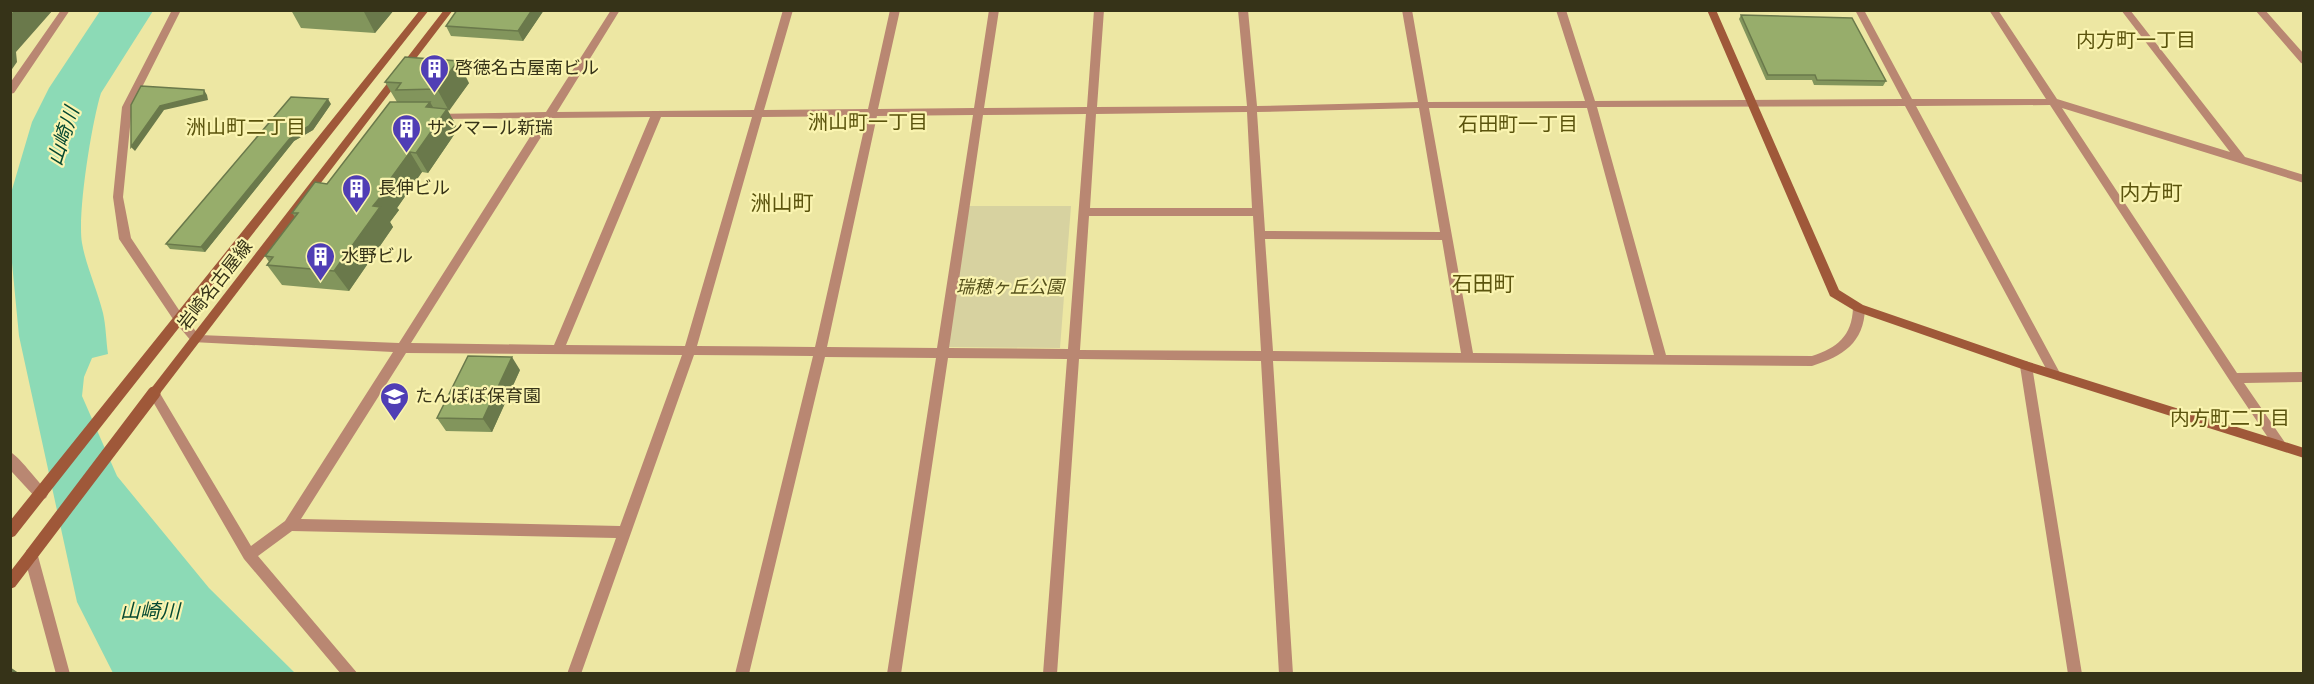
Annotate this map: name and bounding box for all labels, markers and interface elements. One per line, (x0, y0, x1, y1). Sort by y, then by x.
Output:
district label: 内方町一丁目 (2076, 25, 2196, 52)
building icon: 啓徳名古屋南ビル (418, 52, 450, 94)
place label: 啓徳名古屋南ビル (455, 55, 599, 79)
water label: 山崎川 (39, 101, 84, 168)
district label: 洲山町一丁目 (808, 107, 928, 134)
district label: 石田町一丁目 (1458, 109, 1578, 136)
district label: 洲山町二丁目 (186, 112, 306, 139)
building icon: サンマール新瑞 (390, 112, 422, 154)
place label: サンマール新瑞 (427, 115, 553, 139)
building icon: 長伸ビル (341, 172, 373, 214)
place label: 長伸ビル (378, 175, 450, 199)
district label: 内方町 (2120, 177, 2183, 205)
district label: 洲山町 (751, 187, 814, 215)
street label: 岩崎名古屋線 (172, 234, 257, 334)
building icon: 水野ビル (304, 240, 336, 282)
place label: 水野ビル (341, 243, 413, 267)
district label: 石田町 (1452, 268, 1515, 296)
park label: 瑞穂ヶ丘公園 (956, 274, 1067, 298)
school or university icon: たんぽぽ保育園 (378, 380, 410, 422)
place label: たんぽぽ保育園 (415, 383, 541, 407)
district label: 内方町二丁目 (2170, 403, 2290, 430)
water label: 山崎川 (120, 596, 182, 623)

